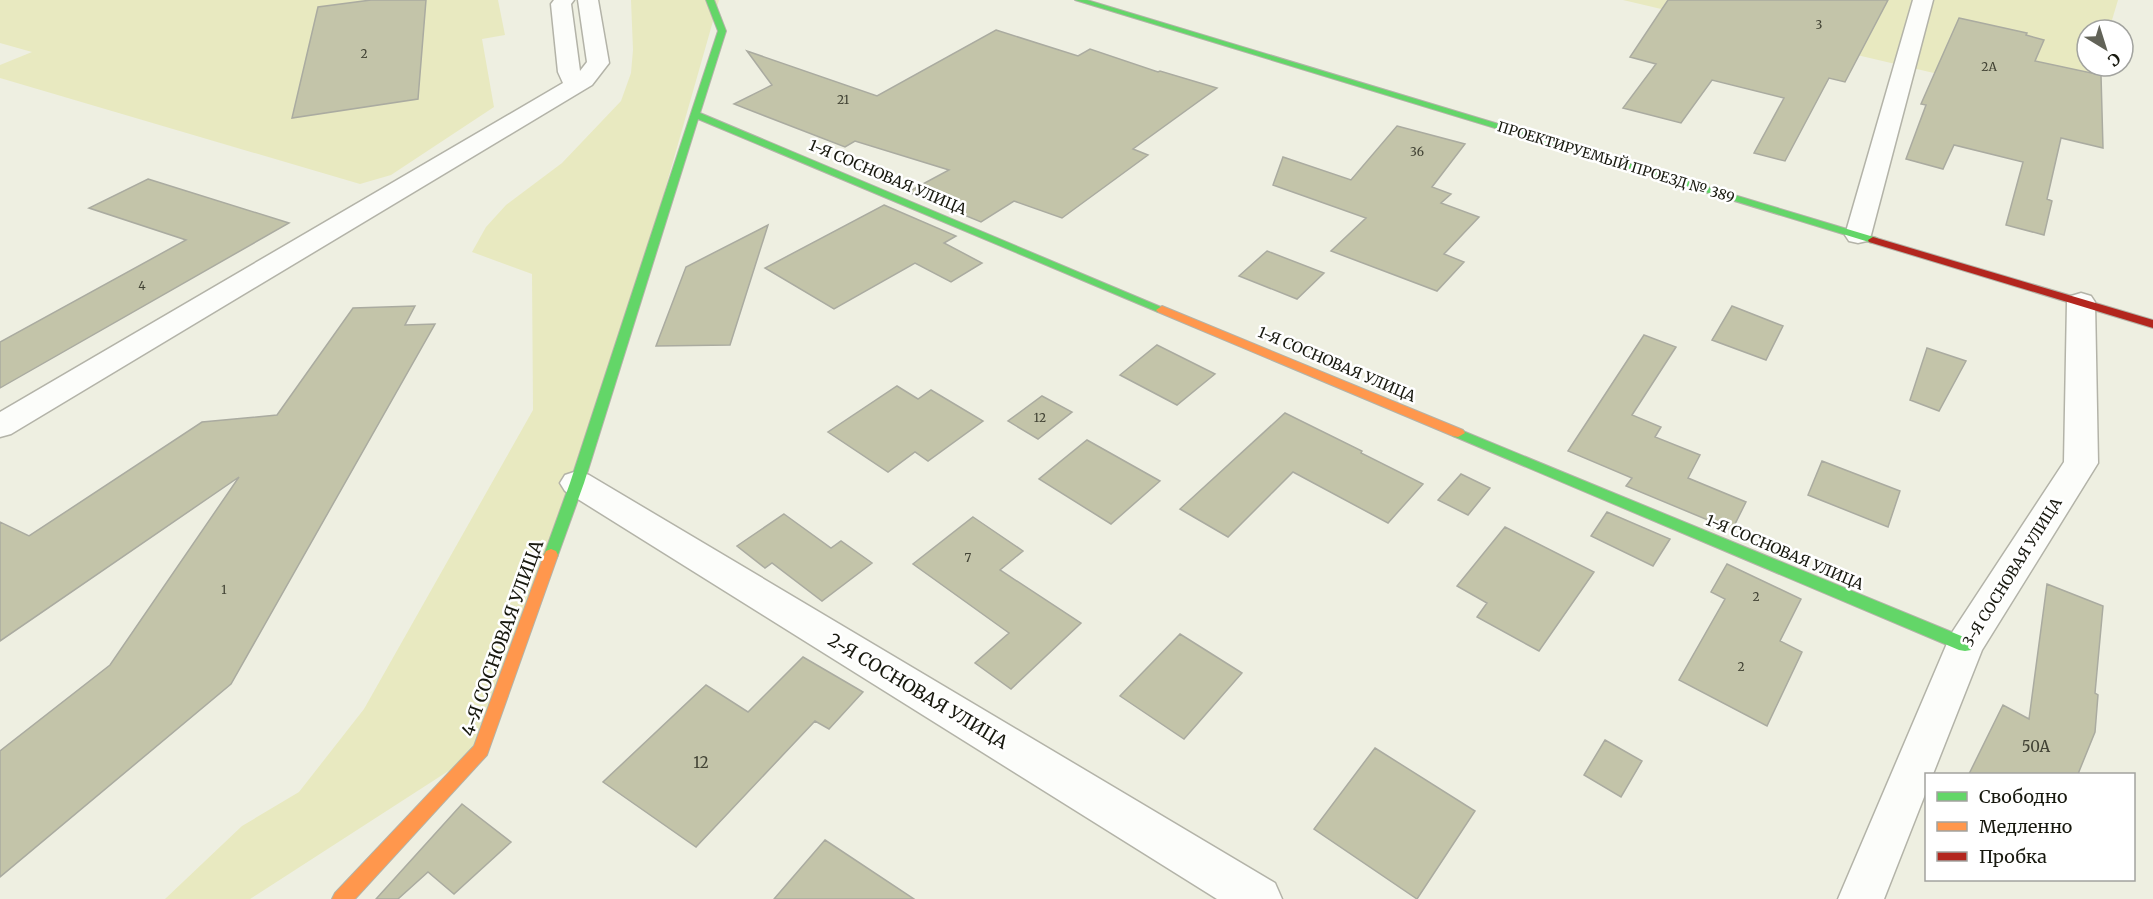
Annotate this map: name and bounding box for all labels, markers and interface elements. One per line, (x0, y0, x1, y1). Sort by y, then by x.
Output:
house number: 3 (1816, 17, 1823, 32)
north arrow (2075, 18, 2135, 78)
house number: 2 (360, 46, 368, 61)
text: С (2104, 49, 2125, 71)
house number: 2А (1981, 59, 1997, 74)
house number: 21 (837, 92, 850, 107)
street label: ПРОЕКТИРУЕМЫЙ ПРОЕЗД № 389 (1495, 117, 1737, 207)
street label: 1-Я СОСНОВАЯ УЛИЦА (806, 135, 970, 219)
house number: 36 (1410, 144, 1424, 159)
house number: 4 (138, 278, 146, 293)
street label: 1-Я СОСНОВАЯ УЛИЦА (1255, 322, 1419, 406)
house number: 12 (1034, 410, 1046, 425)
street label: 3-Я СОСНОВАЯ УЛИЦА (1958, 494, 2066, 650)
street label: 1-Я СОСНОВАЯ УЛИЦА (1703, 510, 1867, 594)
street label: 4-Я СОСНОВАЯ УЛИЦА (456, 536, 548, 739)
house number: 7 (965, 550, 972, 565)
house number: 1 (221, 582, 227, 597)
house number: 2 (1752, 589, 1760, 604)
street label: 2-Я СОСНОВАЯ УЛИЦА (824, 628, 1012, 754)
house number: 2 (1737, 659, 1745, 674)
house number: 50А (2022, 737, 2051, 756)
house number: 12 (693, 753, 709, 772)
legend (1925, 773, 2135, 881)
text: Свободно (1979, 785, 2067, 808)
text: Медленно (1979, 815, 2072, 838)
text: Пробка (1979, 845, 2047, 868)

